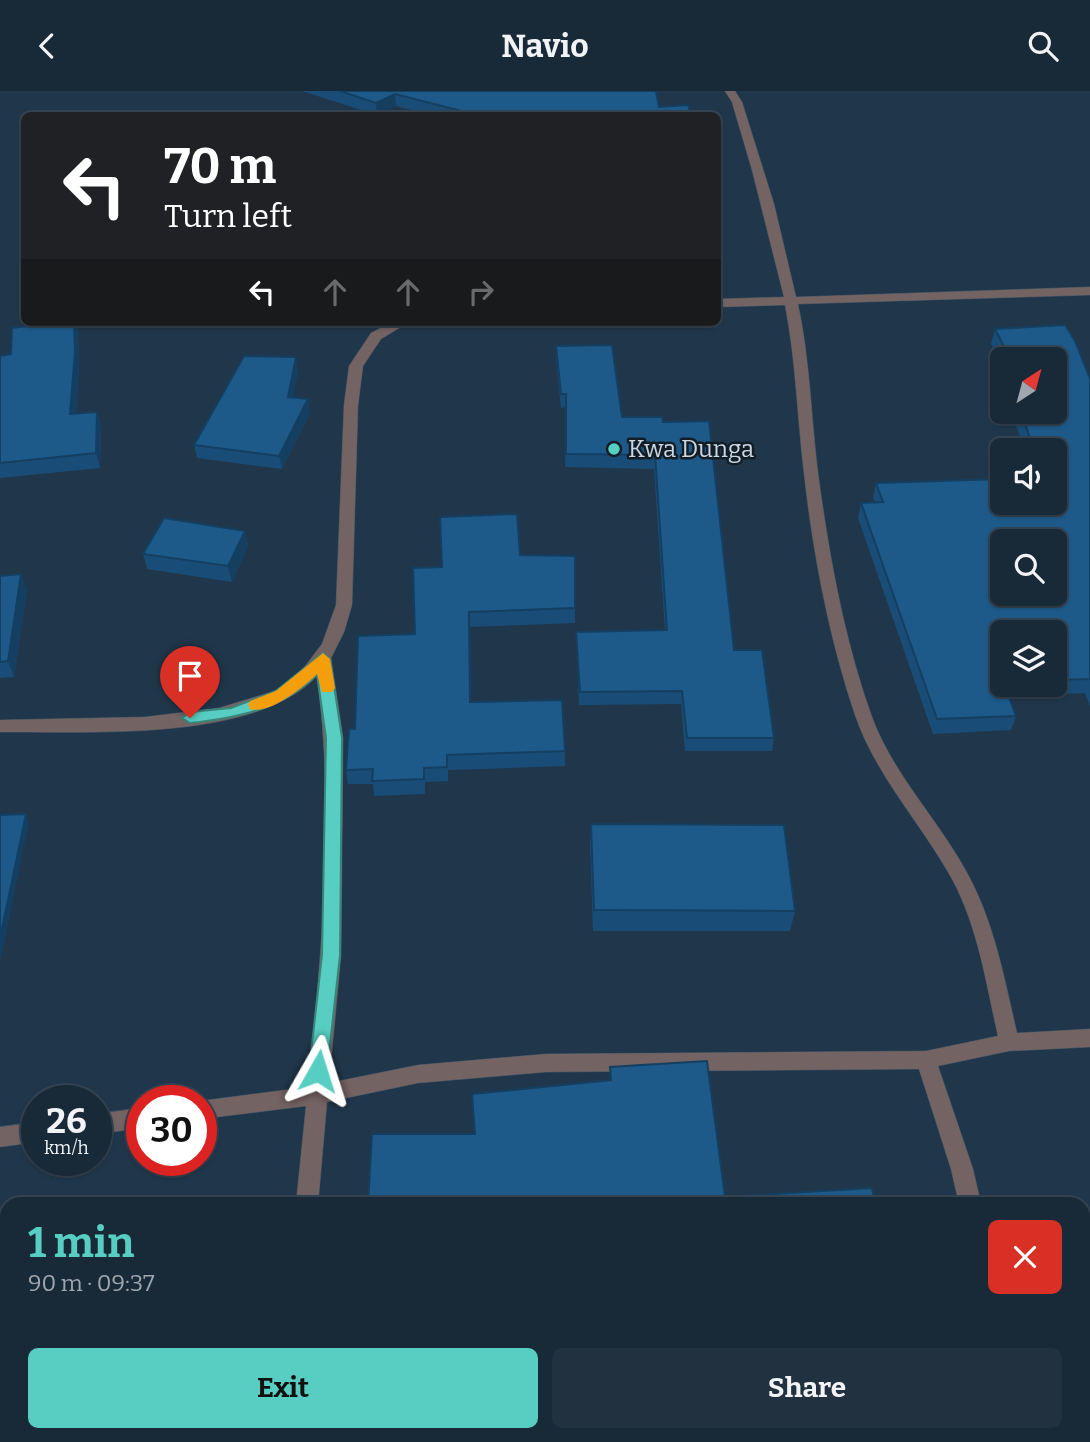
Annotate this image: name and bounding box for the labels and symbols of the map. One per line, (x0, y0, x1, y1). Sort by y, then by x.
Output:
north arrow (990, 347, 1068, 423)
place label: Kwa Dunga (628, 435, 754, 463)
marker: Kwa Dunga (606, 441, 622, 457)
pin (160, 646, 220, 718)
position arrow (281, 1034, 355, 1108)
speed limit sign: 30 (126, 1085, 217, 1176)

